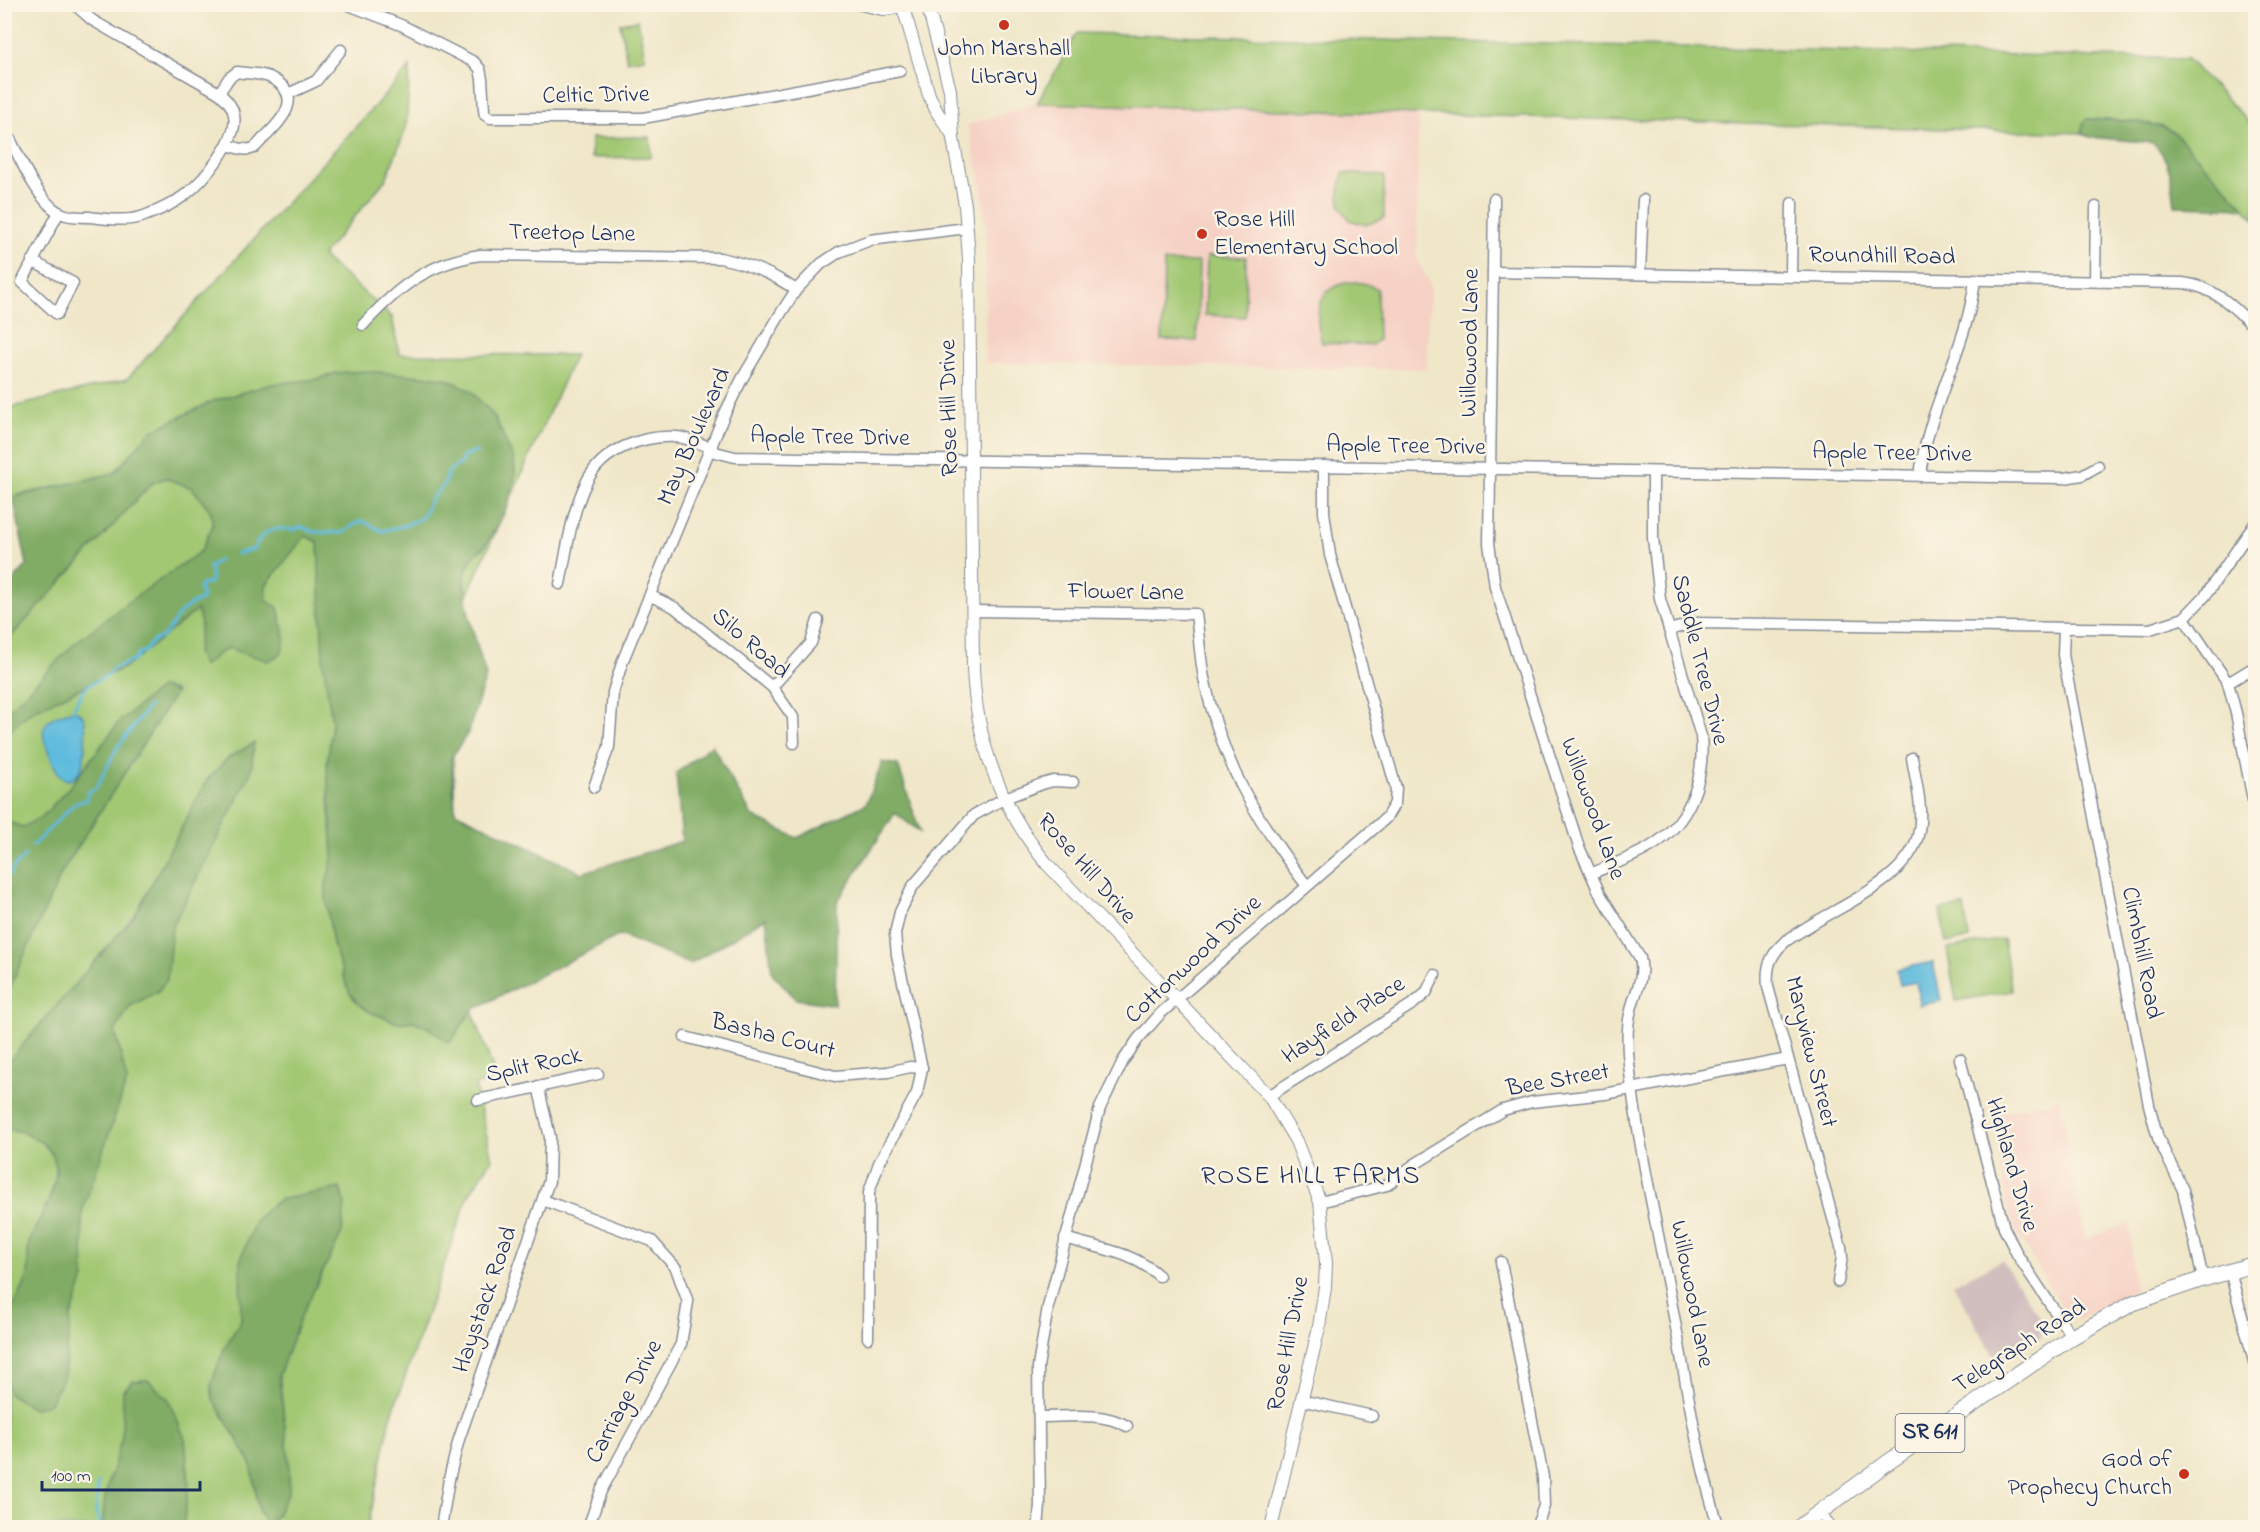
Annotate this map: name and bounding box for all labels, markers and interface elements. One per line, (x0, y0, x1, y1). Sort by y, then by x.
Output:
marker: John Marshall Library (997, 18, 1011, 32)
place label: John Marshall Library (938, 32, 1070, 96)
street label: Celtic Drive (542, 78, 650, 114)
place label: Rose Hill Elementary School (1214, 203, 1398, 267)
street label: Treetop Lane (508, 215, 636, 253)
marker: Rose Hill Elementary School (1195, 227, 1209, 241)
street label: Roundhill Road (1808, 238, 1956, 276)
street label: Willowood Lane (1452, 268, 1490, 418)
street label: Rose Hill Drive (931, 339, 969, 477)
street label: May Boulevard (649, 362, 742, 512)
street label: Apple Tree Drive (750, 419, 910, 457)
street label: Apple Tree Drive (1326, 428, 1486, 466)
street label: Apple Tree Drive (1812, 435, 1972, 473)
street label: Saddle Tree Drive (1661, 571, 1737, 749)
street label: Flower Lane (1066, 574, 1185, 612)
street label: Silo Road (703, 600, 797, 689)
street label: Willowood Lane (1550, 733, 1634, 885)
street label: Rose Hill Drive (1028, 806, 1144, 932)
street label: Climbhill Road (2111, 884, 2171, 1023)
street label: Cottonwood Drive (1118, 887, 1271, 1033)
street label: Hayfield Place (1275, 968, 1413, 1075)
street label: Maryview Street (1773, 973, 1846, 1132)
street label: Basha Court (706, 1004, 839, 1069)
street label: Split Rock (483, 1039, 586, 1093)
street label: Bee Street (1503, 1055, 1612, 1107)
street label: Highland Drive (1975, 1094, 2047, 1236)
district label: ROSE HILL FARMS (1201, 1158, 1421, 1196)
street label: Willowood Lane (1660, 1218, 1722, 1371)
street label: Haystack Road (445, 1222, 529, 1378)
street label: Rose Hill Drive (1259, 1273, 1319, 1415)
street label: Telegraph Road (1947, 1291, 2094, 1403)
street label: Carriage Drive (578, 1334, 672, 1470)
road number: SR 611 (1896, 1414, 1964, 1452)
place label: God of Prophecy Church (2007, 1443, 2173, 1507)
scale bar (42, 1454, 200, 1492)
text: 100 m (51, 1464, 91, 1490)
marker: God of Prophecy Church (2177, 1467, 2191, 1481)

